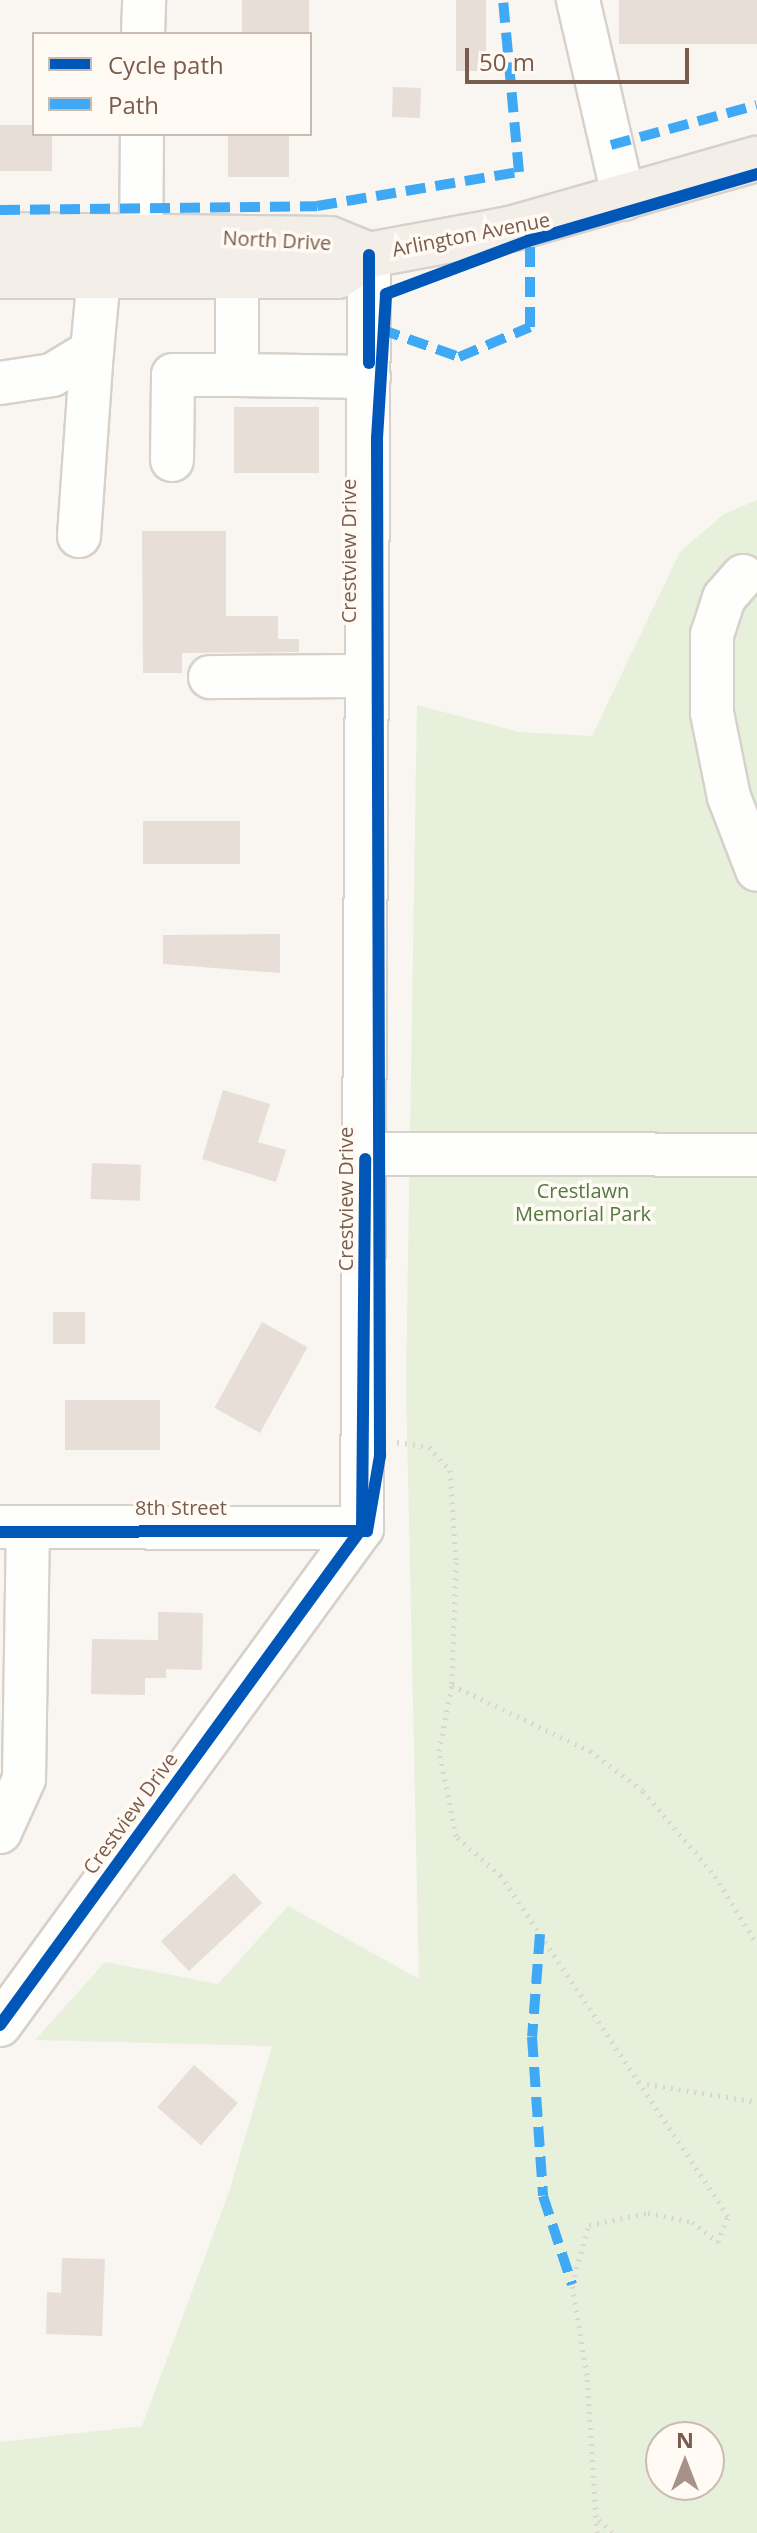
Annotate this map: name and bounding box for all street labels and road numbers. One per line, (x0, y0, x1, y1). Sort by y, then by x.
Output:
street label: Arlington Avenue (390, 207, 552, 261)
street label: North Drive (222, 225, 332, 255)
street label: Crestview Drive (336, 479, 360, 623)
street label: Crestview Drive (333, 1127, 357, 1271)
street label: 8th Street (135, 1495, 227, 1519)
street label: Crestview Drive (78, 1747, 182, 1879)

